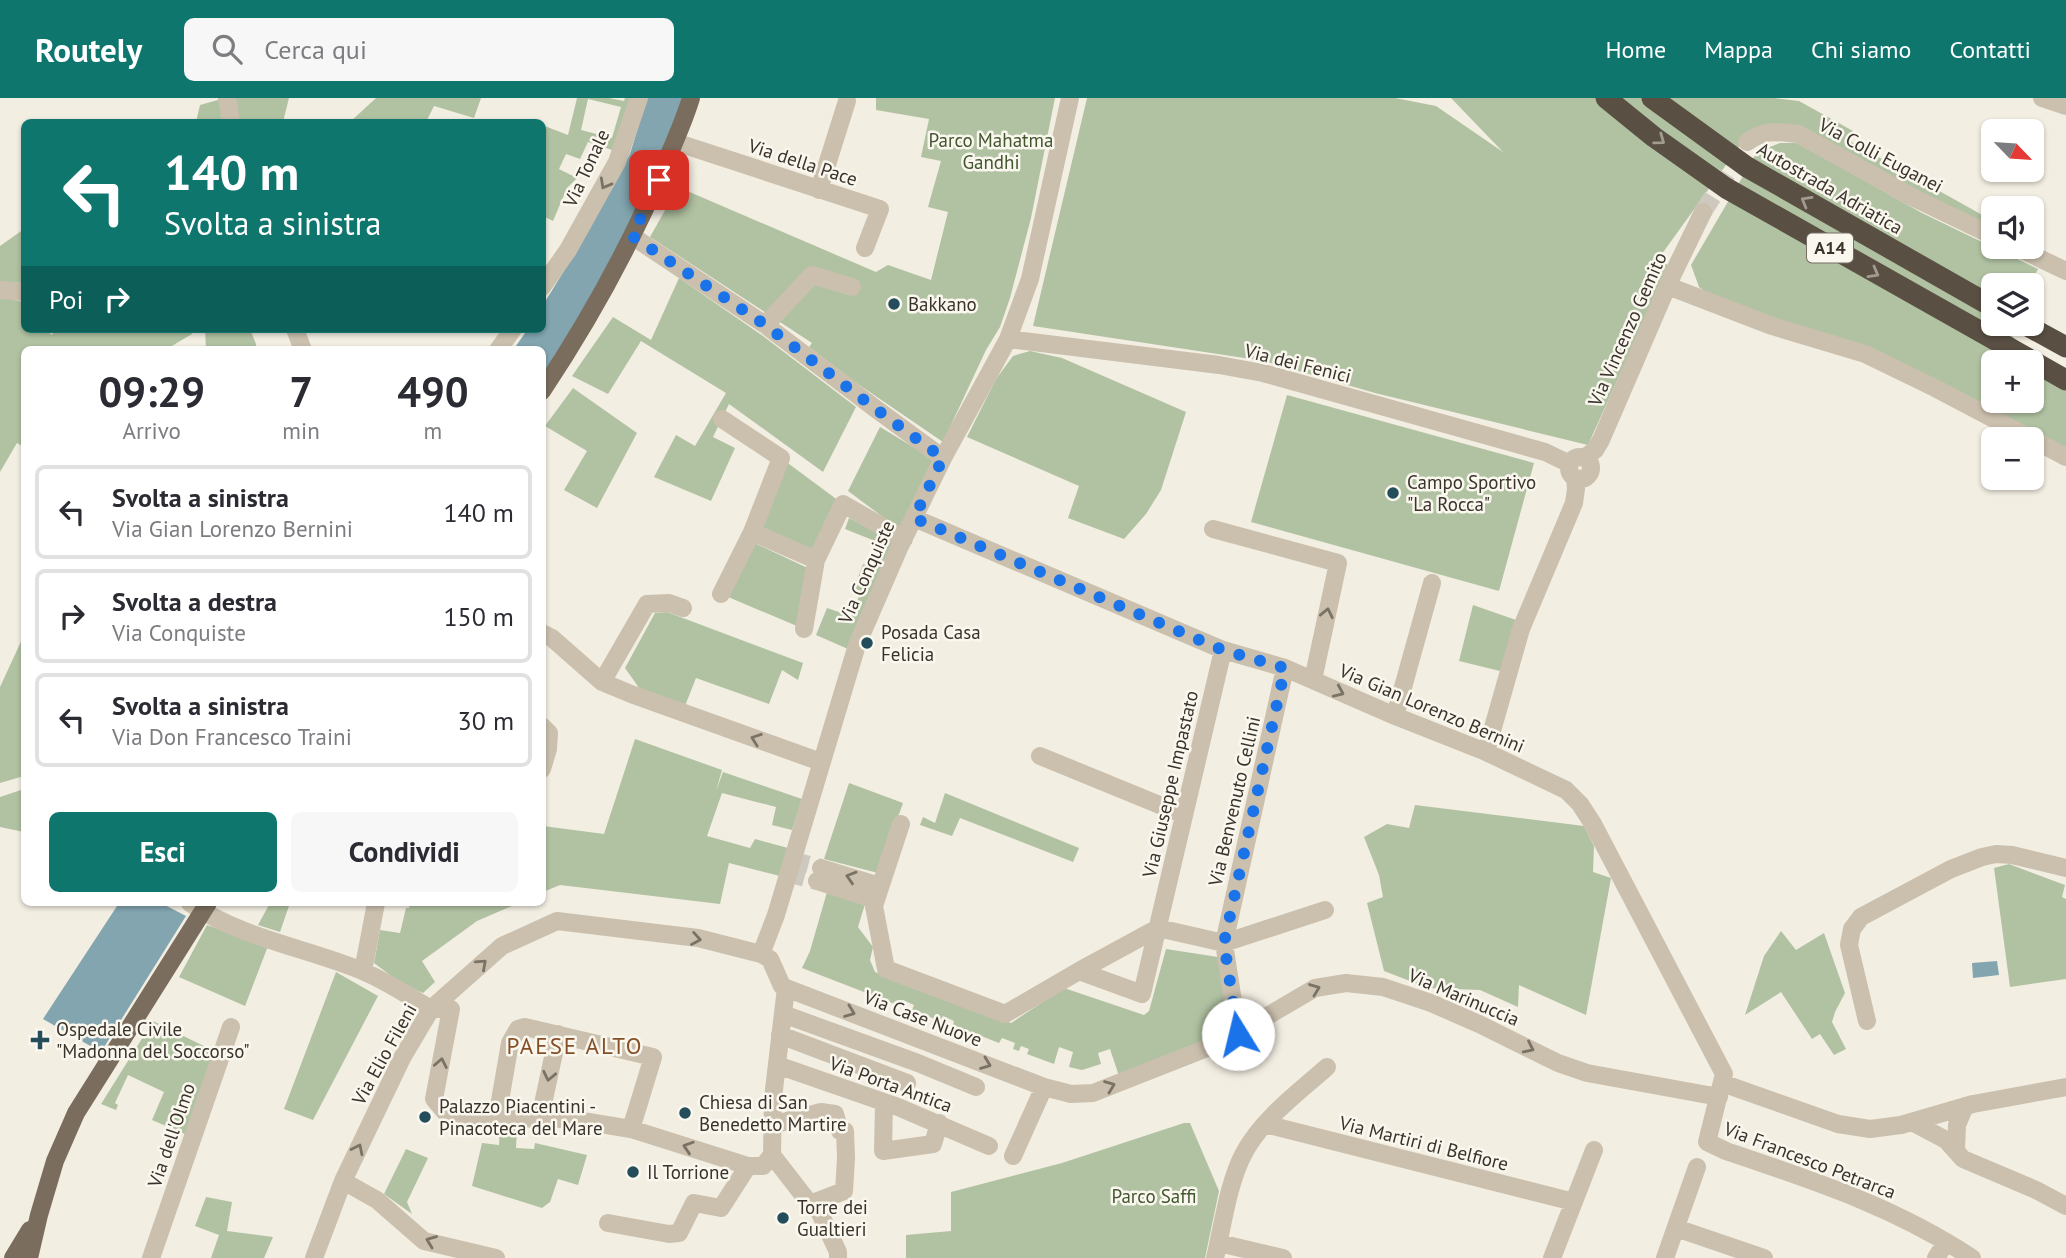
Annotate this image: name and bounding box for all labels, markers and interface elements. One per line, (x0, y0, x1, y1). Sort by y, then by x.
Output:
search box (184, 18, 674, 81)
text: Routely (35, 28, 142, 71)
icon: search (208, 30, 246, 68)
text: Cerca qui (264, 33, 367, 66)
text: Home (1605, 34, 1666, 65)
text: Mappa (1704, 34, 1773, 65)
text: Chi siamo (1811, 34, 1911, 65)
text: Contatti (1949, 34, 2031, 65)
street label: Via Colli Euganei (1814, 112, 1947, 198)
north arrow (1981, 119, 2044, 182)
map controls (1981, 119, 2044, 490)
street label: Via Tonale (557, 125, 614, 212)
park label: Parco Mahatma Gandhi (929, 128, 1053, 174)
one-way arrow (1652, 132, 1664, 144)
street label: Via della Pace (745, 133, 860, 191)
street label: Autostrada Adriatica (1753, 137, 1907, 239)
text: 140 m (164, 140, 299, 204)
icon: left (49, 147, 140, 238)
pin (629, 150, 689, 210)
icon: arrive (640, 161, 678, 199)
one-way arrow (599, 177, 613, 189)
one-way arrow (1800, 196, 1813, 209)
button: sound (1981, 196, 2044, 259)
text: Svolta a sinistra (164, 202, 381, 244)
road number: A14 (1807, 233, 1853, 262)
street label: Via Vincenzo Gemito (1582, 248, 1672, 411)
one-way arrow (1866, 265, 1879, 278)
button: layers (1981, 273, 2044, 336)
icon: right (98, 280, 136, 318)
text: Poi (49, 283, 84, 316)
place label: Bakkano (908, 292, 977, 316)
marker: Bakkano (886, 296, 902, 312)
street label: Via dei Fenici (1241, 338, 1354, 388)
button: + (1981, 350, 2044, 413)
text: 09:29 (98, 364, 205, 419)
text: 7 (289, 364, 313, 419)
text: 490 (397, 364, 469, 419)
text: Arrivo (122, 416, 181, 445)
text: min (282, 416, 320, 445)
text: m (424, 416, 442, 445)
button: − (1981, 427, 2044, 490)
place label: Campo Sportivo "La Rocca" (1407, 470, 1536, 516)
text: Svolta a sinistra (112, 481, 289, 514)
marker: Campo Sportivo "La Rocca" (1385, 485, 1401, 501)
icon: left (53, 493, 91, 531)
text: 140 m (443, 496, 514, 529)
text: Via Gian Lorenzo Bernini (112, 514, 353, 543)
street label: Via Conquiste (832, 517, 899, 628)
text: Svolta a destra (112, 585, 277, 618)
icon: right (53, 597, 91, 635)
text: 150 m (443, 600, 514, 633)
one-way arrow (1319, 607, 1334, 619)
text: Via Conquiste (112, 618, 246, 647)
place label: Posada Casa Felicia (881, 620, 981, 666)
marker: Posada Casa Felicia (859, 635, 875, 651)
street label: Via Gian Lorenzo Bernini (1335, 658, 1528, 758)
one-way arrow (1332, 684, 1345, 698)
street label: Via Giuseppe Impastato (1137, 688, 1203, 881)
text: Svolta a sinistra (112, 689, 289, 722)
icon: left (53, 701, 91, 739)
text: 30 m (458, 704, 514, 737)
street label: Via Benvenuto Cellini (1203, 714, 1265, 889)
text: Via Don Francesco Traini (112, 722, 352, 751)
one-way arrow (751, 733, 763, 747)
button: Esci (49, 812, 277, 892)
button: Condividi (291, 812, 518, 892)
one-way arrow (845, 871, 857, 886)
one-way arrow (690, 931, 702, 946)
one-way arrow (474, 960, 487, 972)
street label: Via Marinuccia (1404, 962, 1523, 1031)
street label: Via Case Nuove (860, 984, 985, 1052)
one-way arrow (1308, 984, 1320, 998)
position arrow (1201, 997, 1275, 1071)
street label: Via Elio Fileni (346, 999, 422, 1110)
one-way arrow (843, 1004, 855, 1018)
place label: Ospedale Civile "Madonna del Soccorso" (56, 1017, 250, 1063)
marker: Ospedale Civile "Madonna del Soccorso" (30, 1030, 50, 1050)
district label: PAESE ALTO (506, 1031, 644, 1060)
one-way arrow (1522, 1040, 1534, 1054)
street label: Via Porta Antica (825, 1050, 956, 1117)
one-way arrow (979, 1056, 991, 1070)
one-way arrow (432, 1057, 447, 1069)
one-way arrow (543, 1070, 558, 1082)
street label: Via dell'Olmo (142, 1080, 200, 1191)
one-way arrow (1104, 1081, 1116, 1095)
place label: Chiesa di San Benedetto Martire (699, 1090, 847, 1136)
place label: Palazzo Piacentini - Pinacoteca del Mare (439, 1094, 603, 1140)
marker: Chiesa di San Benedetto Martire (677, 1105, 693, 1121)
marker: Palazzo Piacentini - Pinacoteca del Mare (417, 1109, 433, 1125)
street label: Via Martiri di Belfiore (1336, 1110, 1511, 1176)
street label: Via Francesco Petrarca (1720, 1116, 1899, 1204)
one-way arrow (682, 1141, 694, 1156)
one-way arrow (350, 1144, 364, 1157)
place label: Il Torrione (647, 1160, 729, 1184)
marker: Il Torrione (625, 1164, 641, 1180)
park label: Parco Saffi (1111, 1184, 1197, 1208)
place label: Torre dei Gualtieri (797, 1195, 868, 1241)
marker: Torre dei Gualtieri (775, 1210, 791, 1226)
one-way arrow (425, 1235, 437, 1249)

